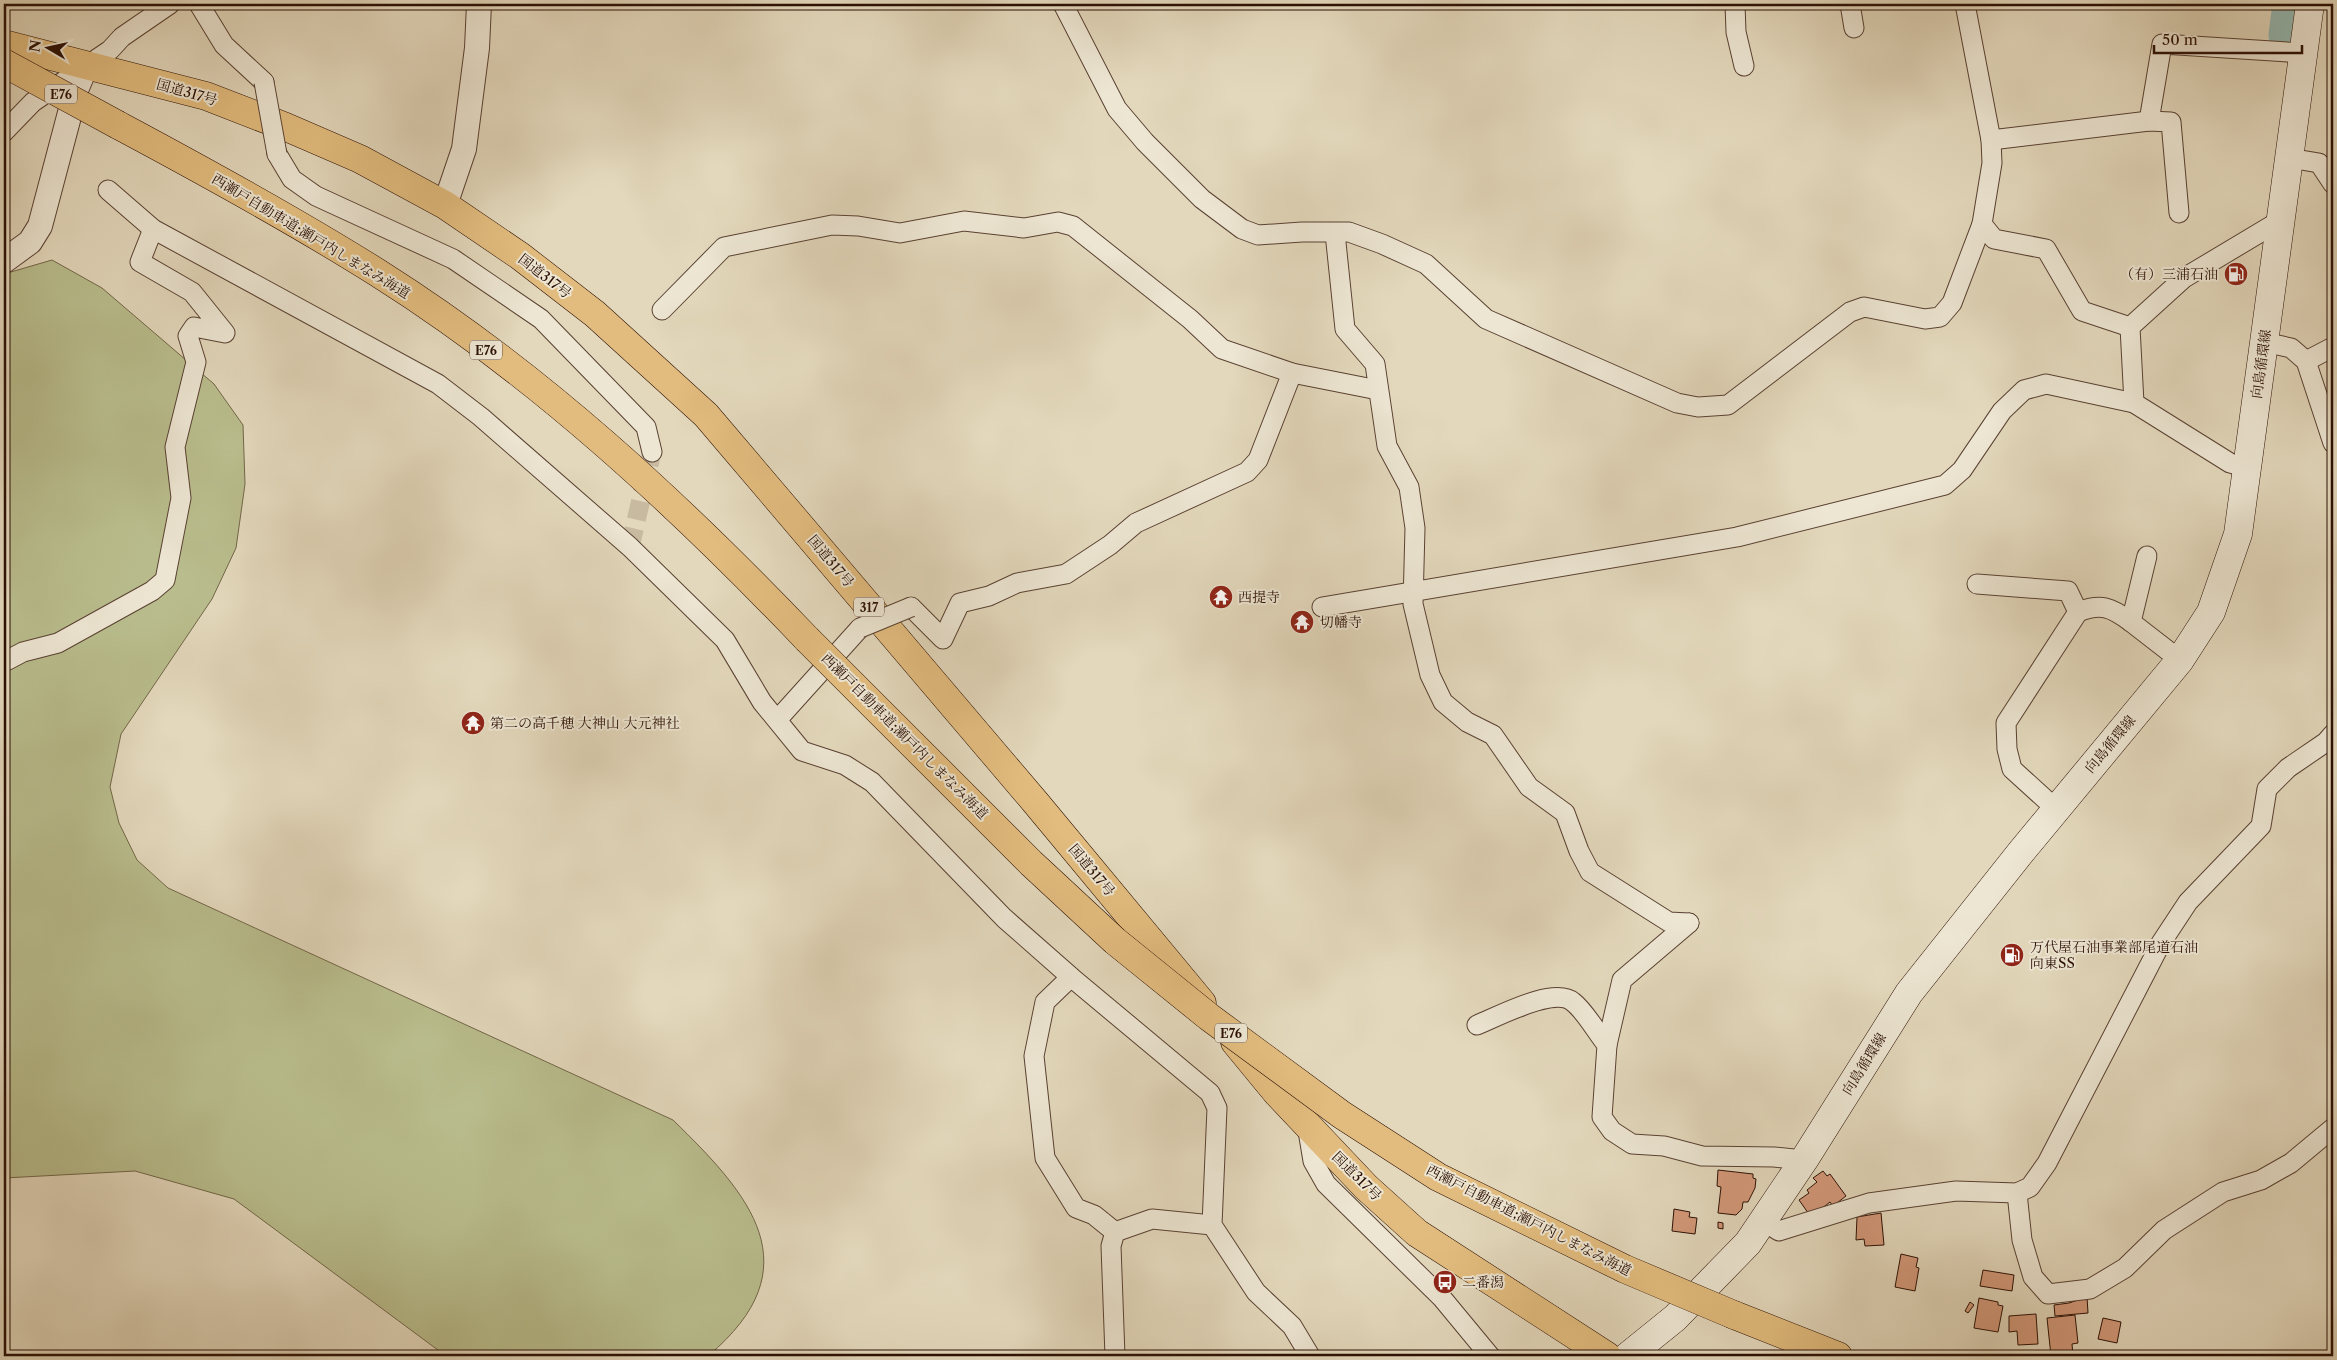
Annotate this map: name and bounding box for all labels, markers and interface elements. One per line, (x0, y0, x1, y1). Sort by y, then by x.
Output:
north arrow (22, 22, 72, 72)
scale bar (2154, 22, 2302, 54)
text: 50 m (2162, 30, 2198, 49)
text: N (25, 39, 45, 53)
street label: 国道317号 (154, 75, 220, 109)
road number: E76 (45, 85, 77, 104)
street label: 西瀬戸自動車道;瀬戸内しまなみ海道 (209, 170, 413, 302)
street label: 国道317号 (515, 250, 575, 302)
fuel station icon: （有）三浦石油 (2223, 261, 2249, 287)
place label: （有）三浦石油 (2120, 265, 2218, 283)
street label: 向島循環線 (2247, 328, 2275, 400)
road number: E76 (470, 340, 502, 360)
street label: 国道317号 (804, 531, 858, 591)
temple icon: 西提寺 (1208, 584, 1234, 610)
place label: 西提寺 (1238, 588, 1280, 606)
road number: 317 (854, 598, 884, 616)
temple icon: 切幡寺 (1289, 609, 1315, 635)
place label: 切幡寺 (1320, 613, 1362, 631)
street label: 西瀬戸自動車道;瀬戸内しまなみ海道 (818, 649, 992, 823)
temple icon: 第二の高千穂 大神山 大元神社 (460, 710, 486, 736)
street label: 向島循環線 (2081, 711, 2139, 777)
place label: 第二の高千穂 大神山 大元神社 (490, 714, 679, 732)
street label: 国道317号 (1065, 840, 1119, 900)
place label: 万代屋石油事業部尾道石油 向東SS (2030, 938, 2198, 972)
fuel station icon: 万代屋石油事業部尾道石油 向東SS (1999, 942, 2025, 968)
road number: E76 (1215, 1024, 1247, 1042)
street label: 向島循環線 (1838, 1030, 1890, 1098)
street label: 国道317号 (1329, 1148, 1385, 1204)
street label: 西瀬戸自動車道;瀬戸内しまなみ海道 (1423, 1160, 1635, 1280)
bus stop icon: 二番潟 (1432, 1269, 1458, 1295)
place label: 二番潟 (1462, 1273, 1504, 1291)

